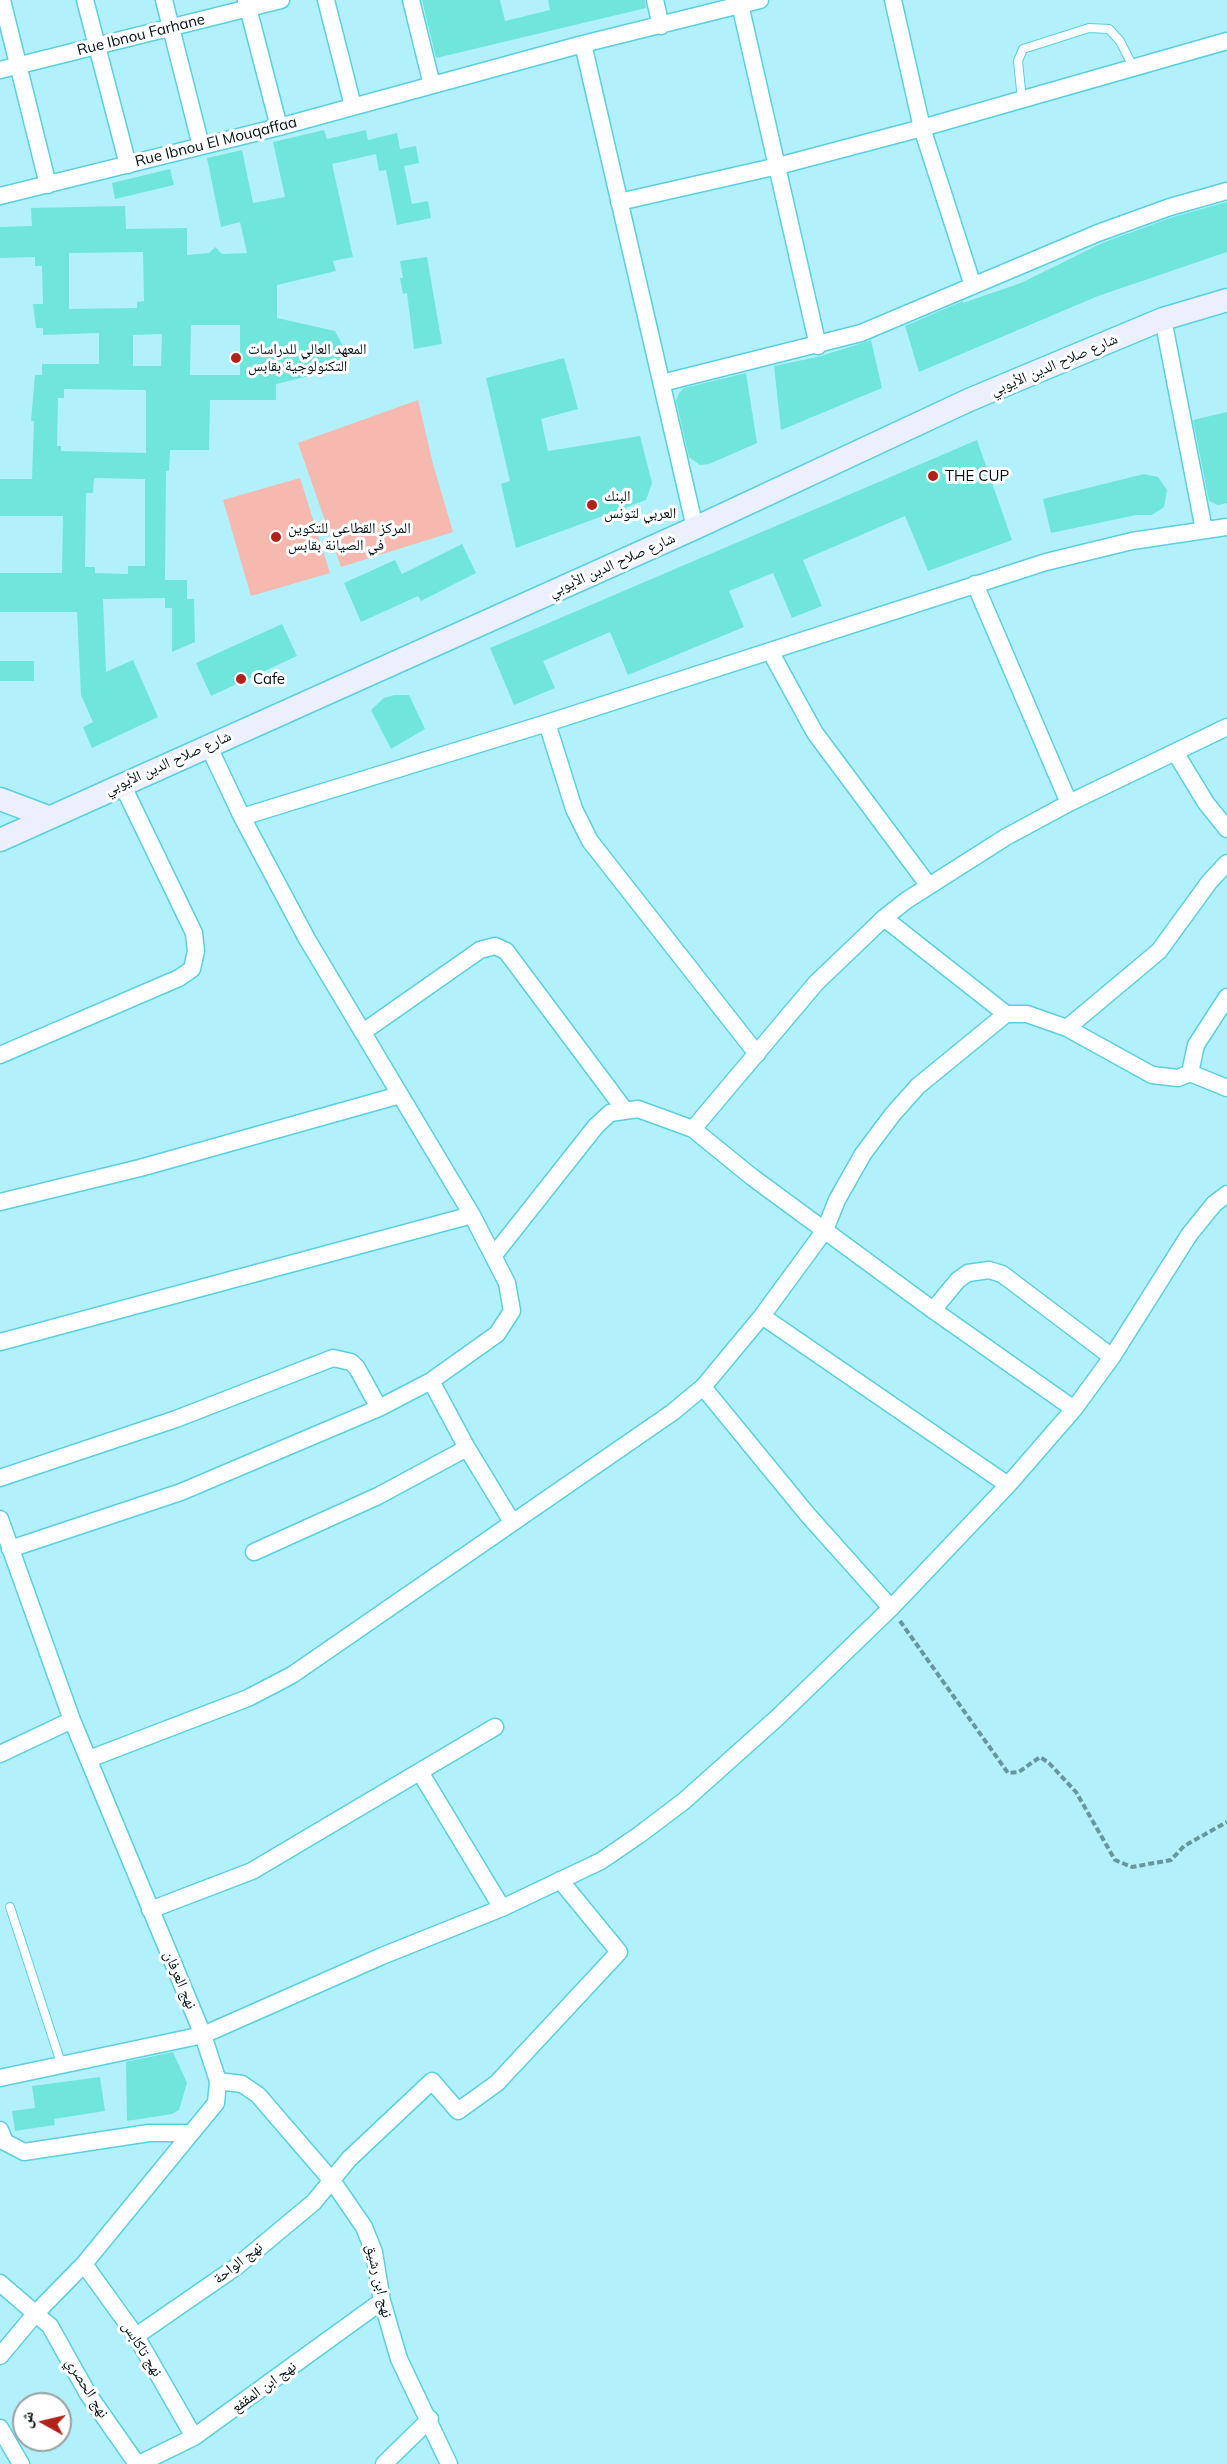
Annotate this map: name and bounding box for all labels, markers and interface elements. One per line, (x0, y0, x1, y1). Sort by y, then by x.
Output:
street label: Rue Ibnou Farhane (75, 10, 207, 60)
street label: Rue Ibnou El Mouqaffaa (133, 113, 299, 171)
street label: شارع صلاح الدين الأيوبي (988, 330, 1120, 400)
place label: المعهد العالي للدراسات التكنولوجية بقابس (248, 340, 367, 375)
marker: المعهد العالي للدراسات التكنولوجية بقابس (229, 351, 243, 365)
place label: THE CUP (945, 467, 1009, 485)
marker: THE CUP (926, 469, 940, 483)
place label: البنك العربي لتونس (604, 487, 676, 522)
marker: البنك العربي لتونس (585, 498, 599, 512)
place label: المركز القطاعى للتكوين في الصيانة بقابس (288, 519, 411, 554)
street label: شارع صلاح الدين الأيوبي (546, 529, 678, 601)
marker: المركز القطاعى للتكوين في الصيانة بقابس (269, 530, 283, 544)
place label: Cafe (253, 670, 285, 688)
marker: Cafe (234, 672, 248, 686)
street label: شارع صلاح الدين الأيوبي (102, 727, 234, 799)
street label: نهج العرفان (160, 1948, 200, 2012)
street label: نهج الواحة (210, 2238, 266, 2288)
street label: نهج ابن رشيق (362, 2243, 396, 2319)
street label: نهج تاكابس (118, 2318, 166, 2380)
street label: نهج الحصري (61, 2355, 113, 2421)
street label: نهج ابن المقفع (228, 2357, 300, 2417)
north arrow (12, 2392, 72, 2452)
text: ش (15, 2410, 37, 2430)

